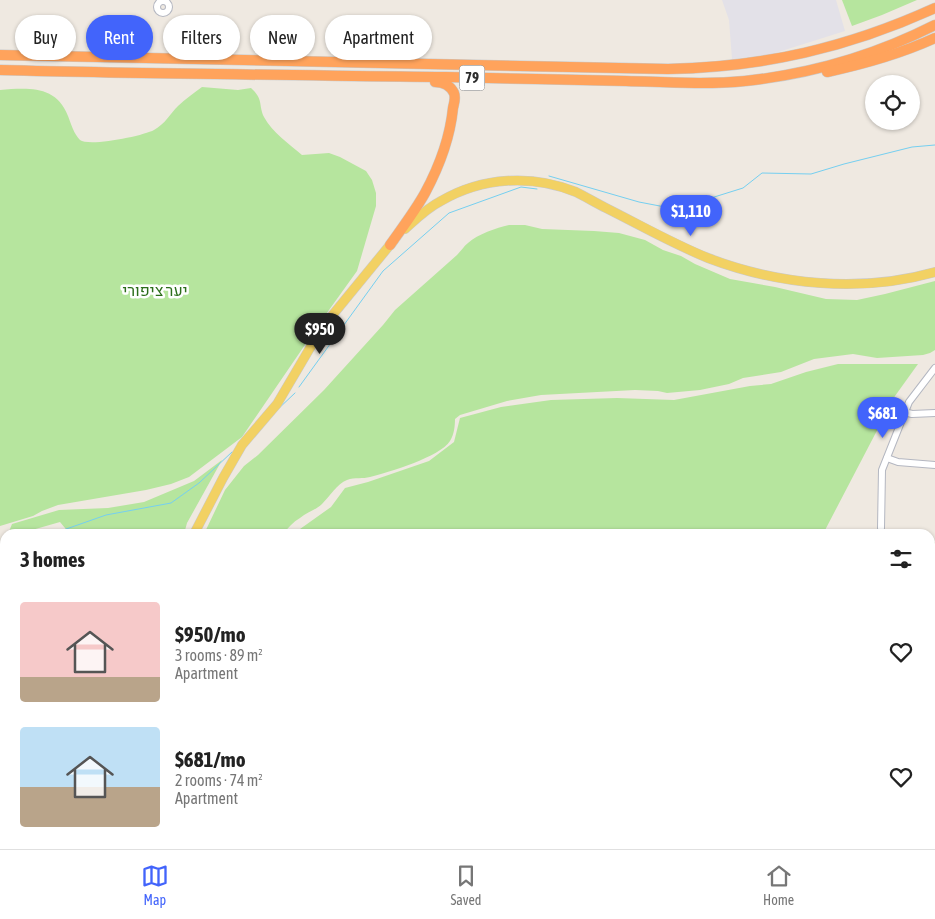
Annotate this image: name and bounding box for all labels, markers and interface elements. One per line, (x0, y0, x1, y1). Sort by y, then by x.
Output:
chip: Buy (15, 15, 76, 60)
chip: Rent (86, 15, 153, 60)
chip: Filters (163, 15, 240, 60)
chip: New (250, 15, 315, 60)
chip: Apartment (325, 15, 432, 60)
road number: 79 (460, 66, 484, 90)
map controls (865, 75, 920, 130)
button: locate (865, 75, 920, 130)
pin: $1,110 (650, 194, 732, 237)
text: $1,110 (671, 202, 711, 220)
park label: יער ציפורי (122, 281, 188, 299)
pin: $950 (290, 312, 350, 355)
text: $950 (305, 320, 335, 338)
pin: $681 (853, 396, 913, 439)
text: $681 (868, 404, 898, 422)
icon: filters (887, 545, 915, 573)
text: 3 homes (20, 547, 85, 571)
icon: home (60, 622, 120, 682)
text: $950/mo (175, 622, 246, 646)
icon: heart (887, 638, 915, 666)
text: 3 rooms · 89 m² (175, 646, 263, 664)
text: Apartment (175, 664, 238, 682)
icon: home (60, 747, 120, 807)
text: $681/mo (175, 747, 246, 771)
icon: heart (887, 763, 915, 791)
text: 2 rooms · 74 m² (175, 771, 263, 789)
text: Apartment (175, 789, 238, 807)
tab: Map (141, 862, 169, 908)
tab: Saved (450, 862, 481, 908)
tab: Home (763, 862, 794, 908)

